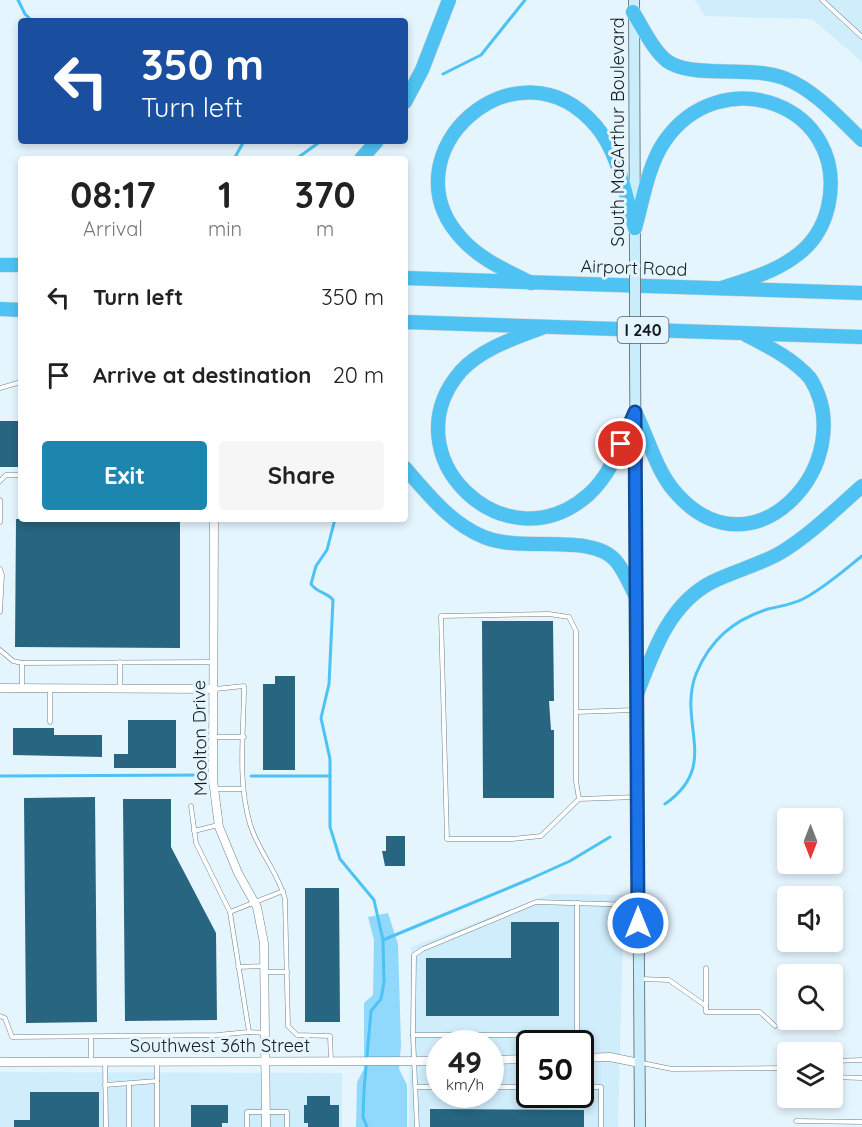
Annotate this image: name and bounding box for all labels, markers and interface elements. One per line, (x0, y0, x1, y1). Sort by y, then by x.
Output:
street label: South MacArthur Boulevard (606, 17, 629, 247)
text: 350 m (141, 38, 264, 91)
icon: left (42, 42, 120, 120)
text: Turn left (141, 90, 243, 124)
text: 08:17 (70, 172, 156, 217)
text: 1 (218, 172, 232, 217)
text: 370 (294, 172, 356, 217)
text: Arrival (83, 216, 143, 241)
text: min (208, 216, 242, 241)
text: m (316, 216, 334, 241)
street label: Airport Road (580, 254, 688, 281)
icon: left (42, 281, 75, 314)
text: Turn left (93, 283, 183, 311)
text: 350 m (321, 283, 384, 311)
road number: I 240 (618, 317, 668, 343)
icon: arrive (42, 359, 75, 392)
text: Arrive at destination (93, 361, 311, 389)
text: 20 m (333, 361, 384, 389)
pin (595, 418, 646, 469)
icon: arrive (604, 427, 637, 460)
button: Exit (42, 441, 207, 510)
button: Share (219, 441, 384, 510)
street label: Moolton Drive (187, 680, 212, 796)
north arrow (777, 808, 843, 874)
map controls (777, 808, 843, 1108)
button: sound (777, 886, 843, 952)
position arrow (606, 891, 670, 955)
button: search (777, 964, 843, 1030)
speed limit sign: 50 (516, 1030, 594, 1108)
street label: Southwest 36th Street (130, 1034, 310, 1057)
button: layers (777, 1042, 843, 1108)
text: 49 (448, 1043, 482, 1081)
text: km/h (446, 1075, 484, 1094)

